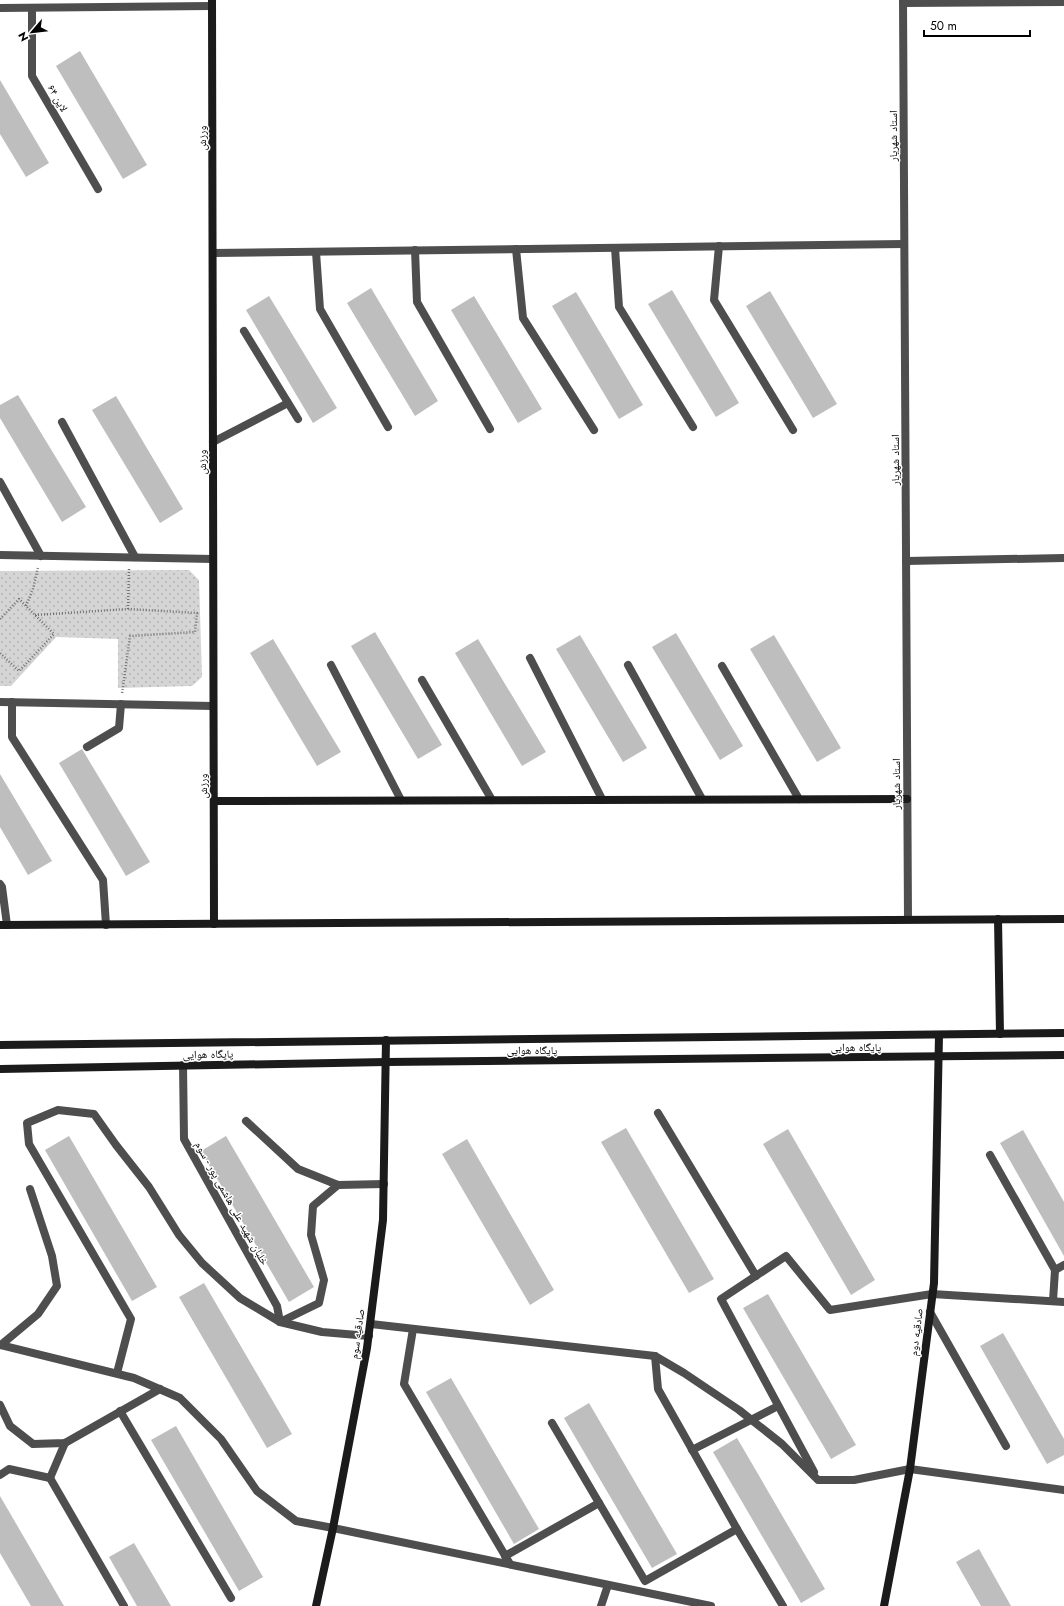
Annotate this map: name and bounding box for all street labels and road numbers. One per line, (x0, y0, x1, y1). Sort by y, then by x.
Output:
street label: لاین ۶۴ (44, 81, 72, 115)
street label: استاد شهریار (885, 110, 901, 163)
street label: ورزش (194, 126, 210, 150)
street label: استاد شهریار (887, 434, 903, 487)
street label: ورزش (194, 450, 210, 474)
street label: استاد شهریار (888, 758, 904, 811)
street label: ورزش (195, 774, 211, 798)
street label: پایگاه هوایی (831, 1039, 882, 1055)
street label: پایگاه هوایی (507, 1042, 558, 1058)
street label: پایگاه هوایی (183, 1046, 234, 1062)
street label: خلبان شهید علی هاشمی پور - سوم (191, 1138, 273, 1268)
street label: صادقیه دوم (905, 1307, 927, 1357)
street label: صادقیه سوم (346, 1308, 368, 1360)

